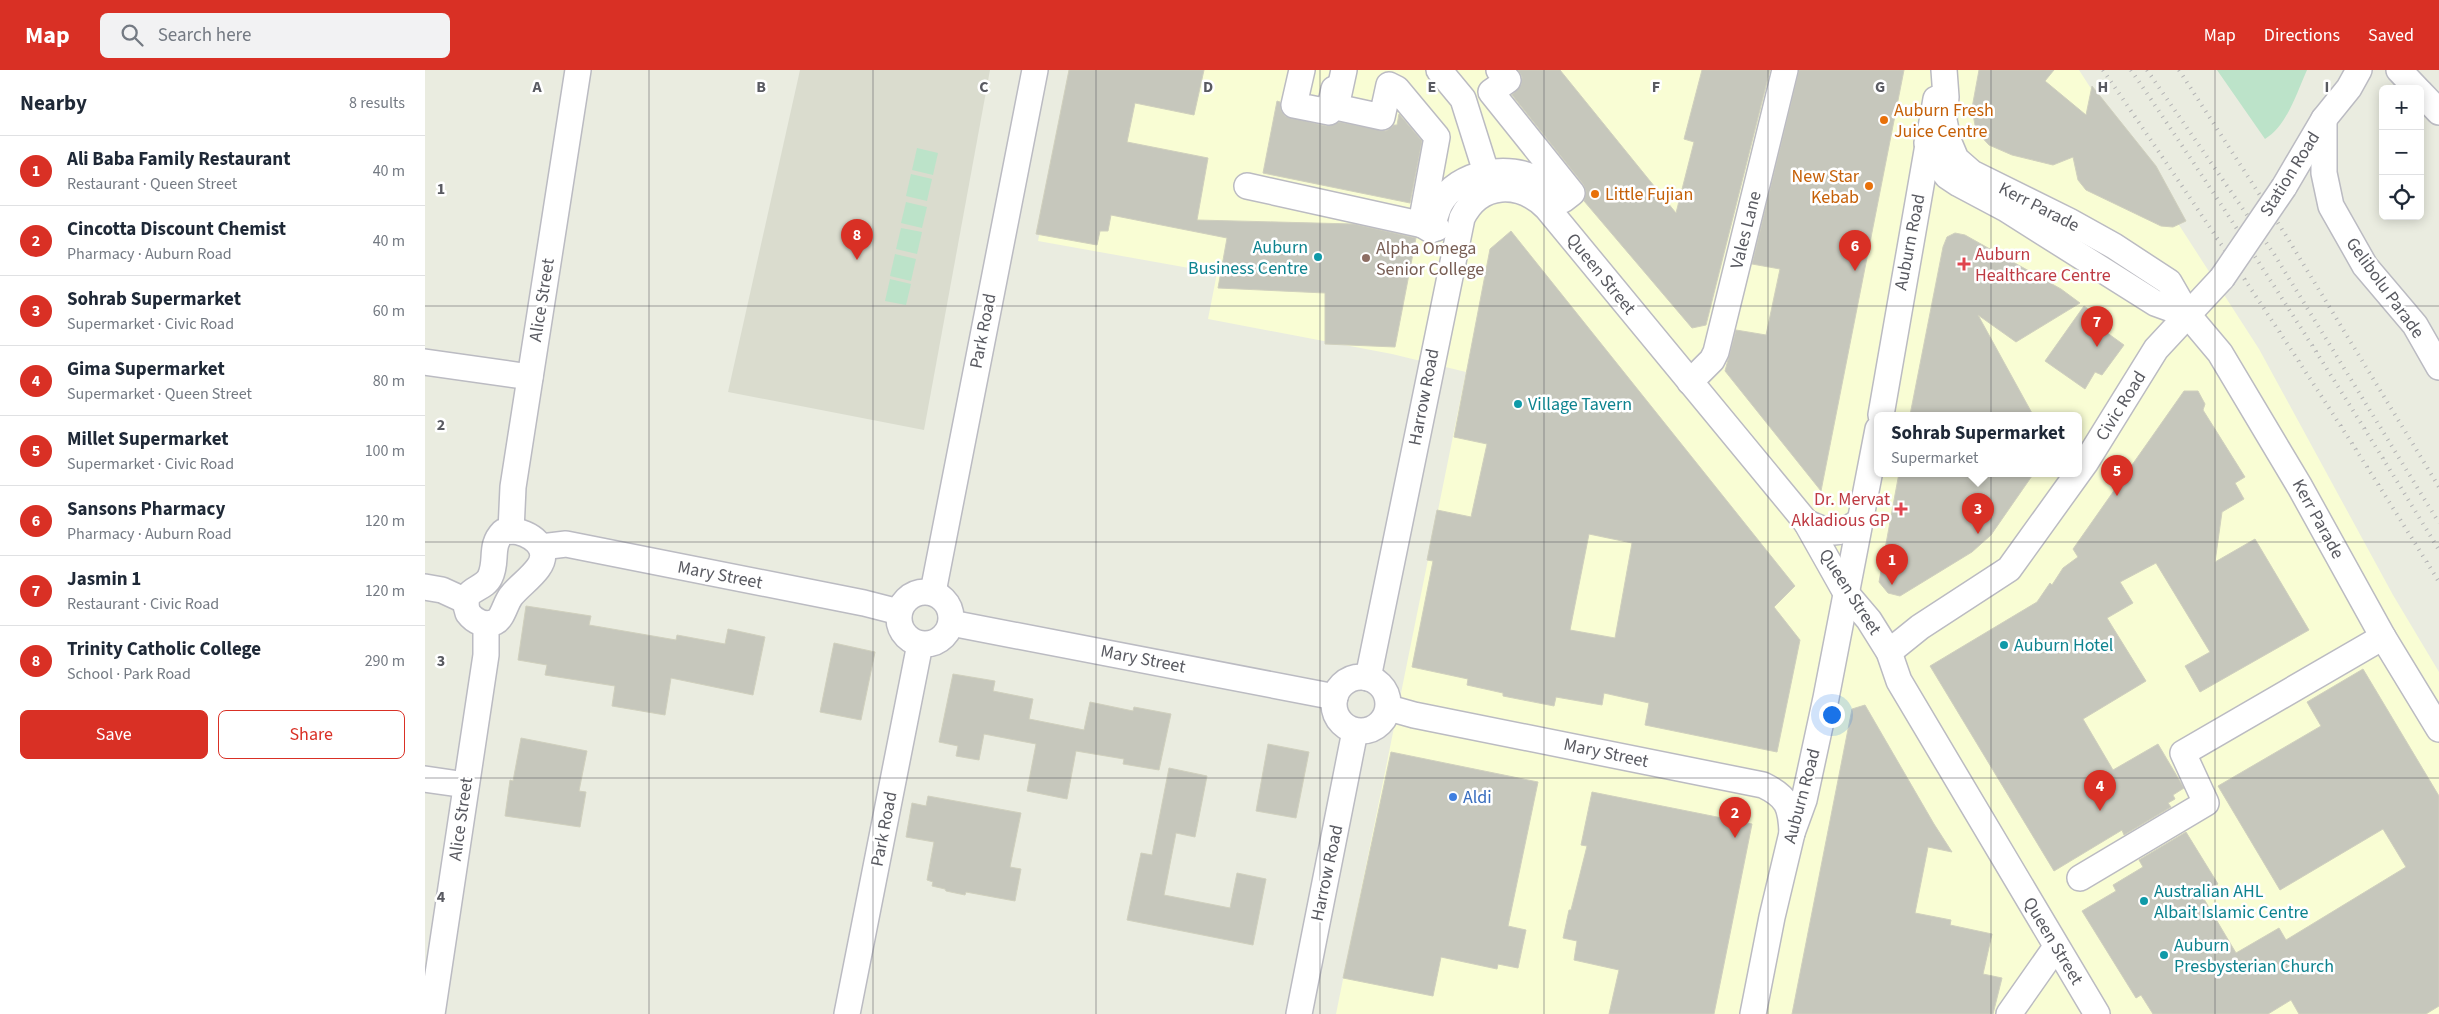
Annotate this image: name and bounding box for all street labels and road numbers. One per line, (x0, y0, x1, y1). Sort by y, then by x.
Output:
street label: Station Road (2254, 127, 2326, 221)
street label: Kerr Parade (1994, 176, 2084, 238)
street label: Vales Lane (1724, 188, 1768, 271)
street label: Auburn Road (1888, 192, 1932, 292)
street label: Queen Street (1560, 228, 1642, 320)
street label: Gelibolu Parade (2340, 232, 2430, 344)
street label: Alice Street (523, 256, 561, 344)
street label: Park Road (963, 291, 1003, 371)
street label: Harrow Road (1402, 347, 1446, 447)
street label: Civic Road (2090, 366, 2152, 446)
street label: Kerr Parade (2286, 475, 2350, 563)
street label: Queen Street (1813, 544, 1887, 640)
street label: Mary Street (675, 555, 765, 595)
street label: Mary Street (1098, 639, 1188, 679)
street label: Mary Street (1561, 732, 1651, 774)
street label: Auburn Road (1777, 746, 1827, 846)
street label: Alice Street (443, 776, 479, 862)
street label: Park Road (864, 789, 904, 869)
street label: Harrow Road (1305, 822, 1349, 924)
street label: Queen Street (2017, 892, 2089, 990)

